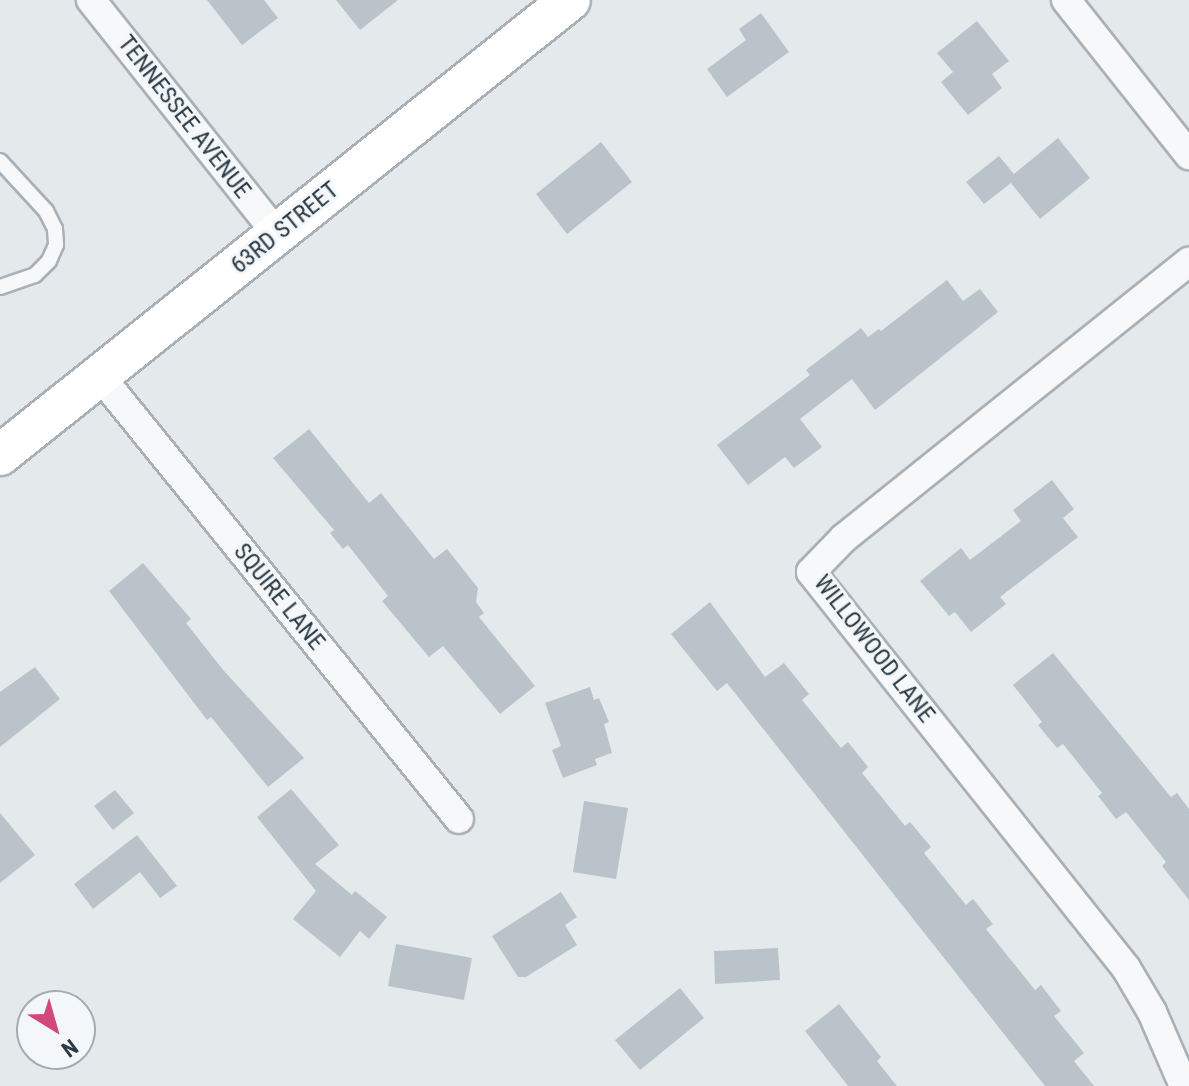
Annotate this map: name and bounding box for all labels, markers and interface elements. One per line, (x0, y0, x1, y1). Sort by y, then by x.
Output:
street label: TENNESSEE AVENUE (111, 30, 257, 204)
street label: 63RD STREET (225, 176, 345, 280)
street label: SQUIRE LANE (227, 538, 331, 656)
street label: WILLOWOOD LANE (807, 569, 941, 729)
north arrow (16, 990, 96, 1070)
text: N (57, 1034, 82, 1062)

